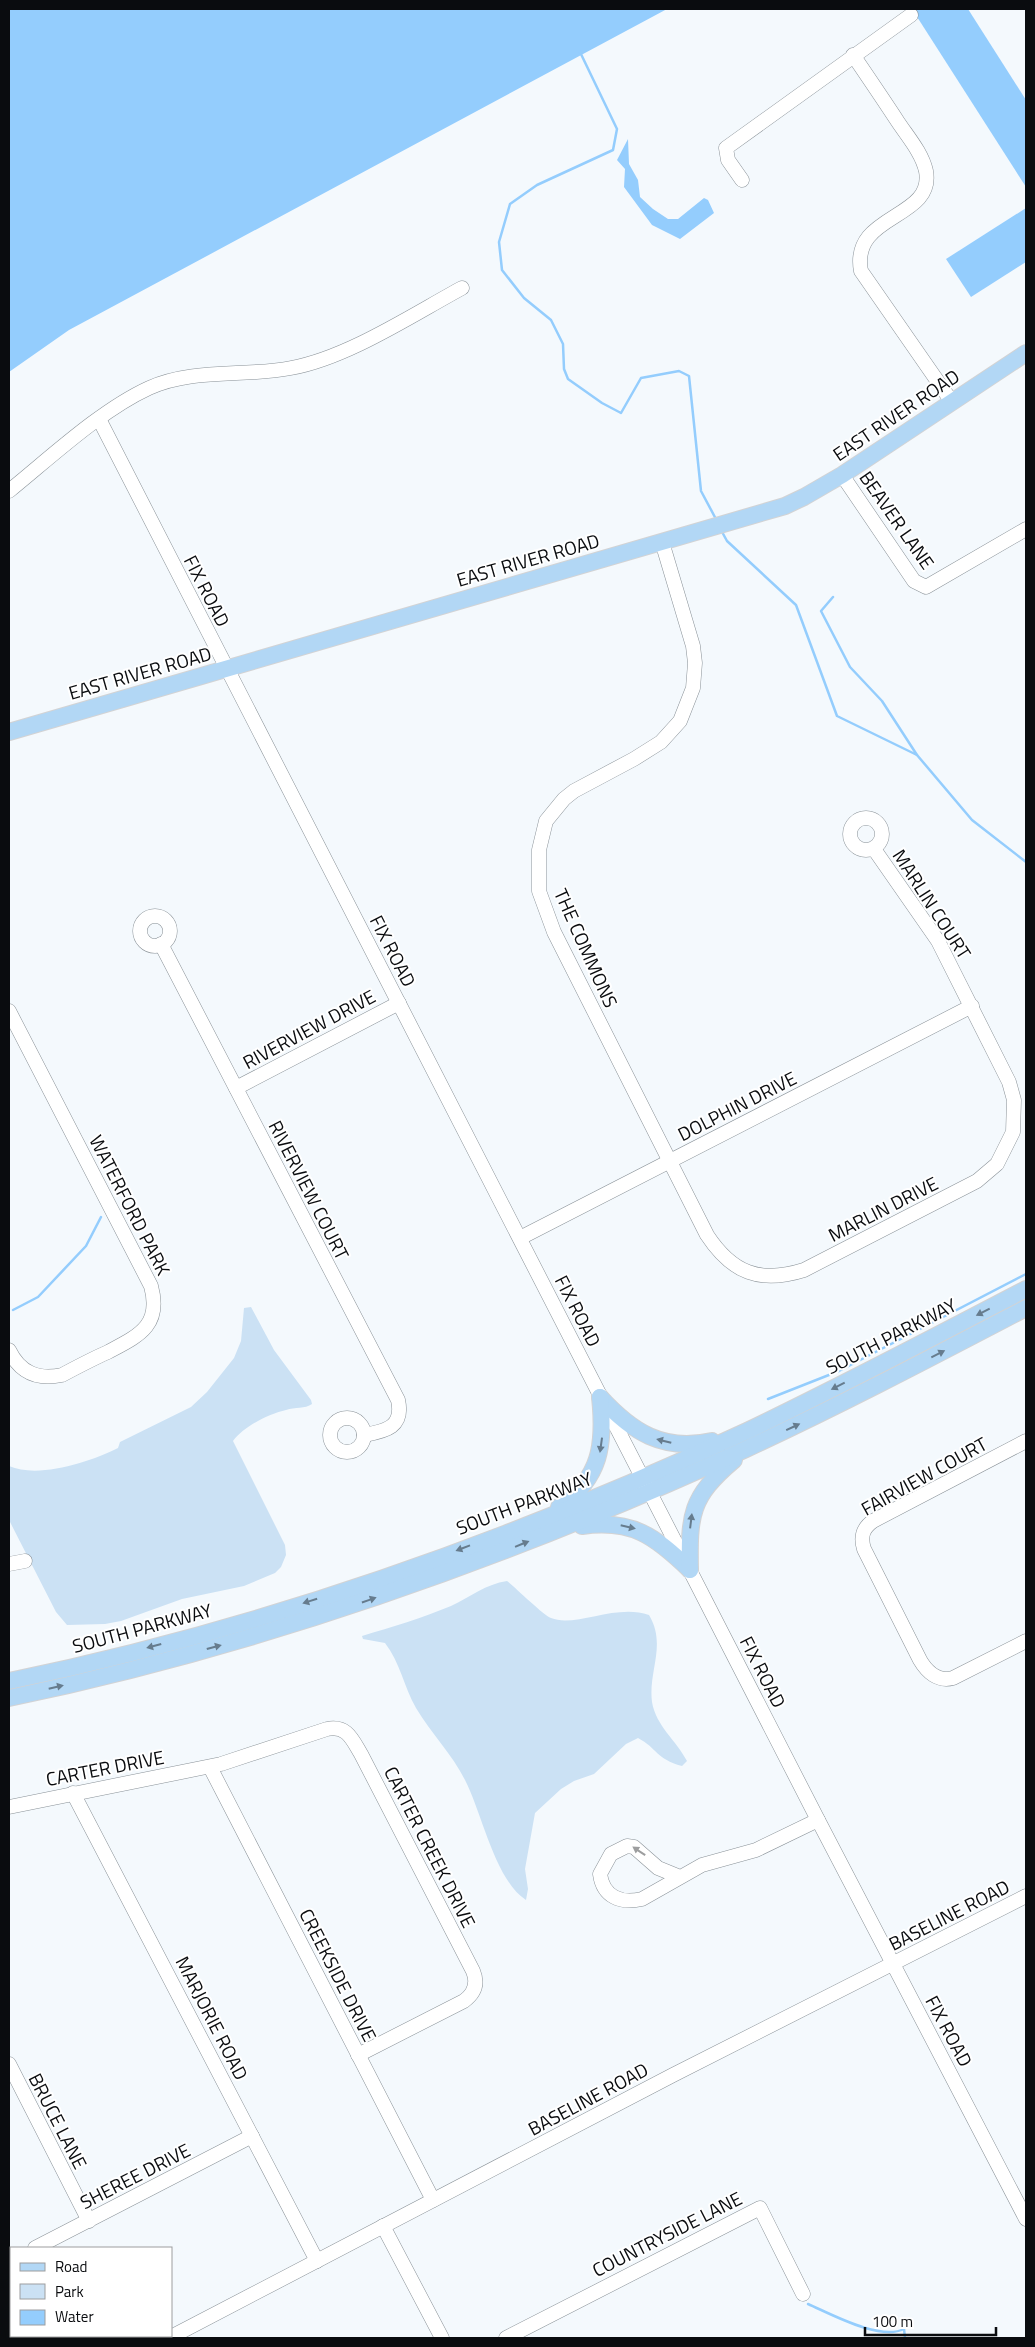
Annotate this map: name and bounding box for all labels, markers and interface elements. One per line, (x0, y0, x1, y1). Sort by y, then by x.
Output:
street label: EAST RIVER ROAD (826, 361, 965, 468)
street label: BEAVER LANE (853, 465, 942, 575)
street label: EAST RIVER ROAD (453, 525, 603, 594)
street label: FIX ROAD (177, 550, 238, 632)
street label: EAST RIVER ROAD (65, 638, 215, 707)
street label: MARLIN COURT (886, 843, 979, 965)
street label: THE COMMONS (547, 884, 626, 1012)
street label: FIX ROAD (363, 910, 424, 992)
street label: RIVERVIEW DRIVE (237, 981, 380, 1076)
street label: DOLPHIN DRIVE (672, 1063, 801, 1148)
street label: RIVERVIEW COURT (262, 1115, 357, 1265)
street label: WATERFORD PARK (83, 1130, 178, 1280)
street label: MARLIN DRIVE (823, 1168, 943, 1249)
street label: FIX ROAD (548, 1270, 609, 1352)
street label: SOUTH PARKWAY (820, 1290, 962, 1381)
one-way arrow (976, 1308, 990, 1316)
one-way arrow (931, 1350, 945, 1358)
one-way arrow (831, 1382, 845, 1390)
one-way arrow (786, 1423, 800, 1431)
street label: FAIRVIEW COURT (855, 1429, 992, 1522)
one-way arrow (656, 1437, 671, 1445)
one-way arrow (597, 1438, 605, 1454)
street label: SOUTH PARKWAY (452, 1463, 597, 1542)
one-way arrow (688, 1513, 696, 1529)
one-way arrow (620, 1523, 635, 1531)
one-way arrow (515, 1540, 530, 1548)
one-way arrow (456, 1545, 471, 1552)
street label: SOUTH PARKWAY (69, 1595, 216, 1660)
one-way arrow (362, 1595, 377, 1603)
one-way arrow (302, 1597, 317, 1605)
street label: FIX ROAD (733, 1631, 794, 1713)
one-way arrow (146, 1643, 161, 1651)
one-way arrow (206, 1643, 221, 1651)
one-way arrow (49, 1683, 64, 1691)
street label: CARTER DRIVE (43, 1742, 166, 1793)
street label: CARTER CREEK DRIVE (377, 1761, 484, 1933)
one-way arrow (633, 1847, 646, 1856)
street label: BASELINE ROAD (883, 1872, 1014, 1958)
street label: CREEKSIDE DRIVE (292, 1903, 385, 2046)
street label: MARJORIE ROAD (169, 1951, 256, 2085)
street label: FIX ROAD (919, 1990, 980, 2072)
street label: BASELINE ROAD (522, 2055, 653, 2142)
street label: BRUCE LANE (22, 2068, 95, 2174)
street label: SHEREE DRIVE (74, 2135, 195, 2216)
street label: COUNTRYSIDE LANE (587, 2183, 747, 2284)
legend (10, 2247, 172, 2337)
text: Road (55, 2255, 87, 2278)
text: Park (55, 2280, 84, 2303)
scale bar (865, 2304, 996, 2336)
text: Water (55, 2305, 94, 2328)
text: 100 m (872, 2310, 913, 2333)

